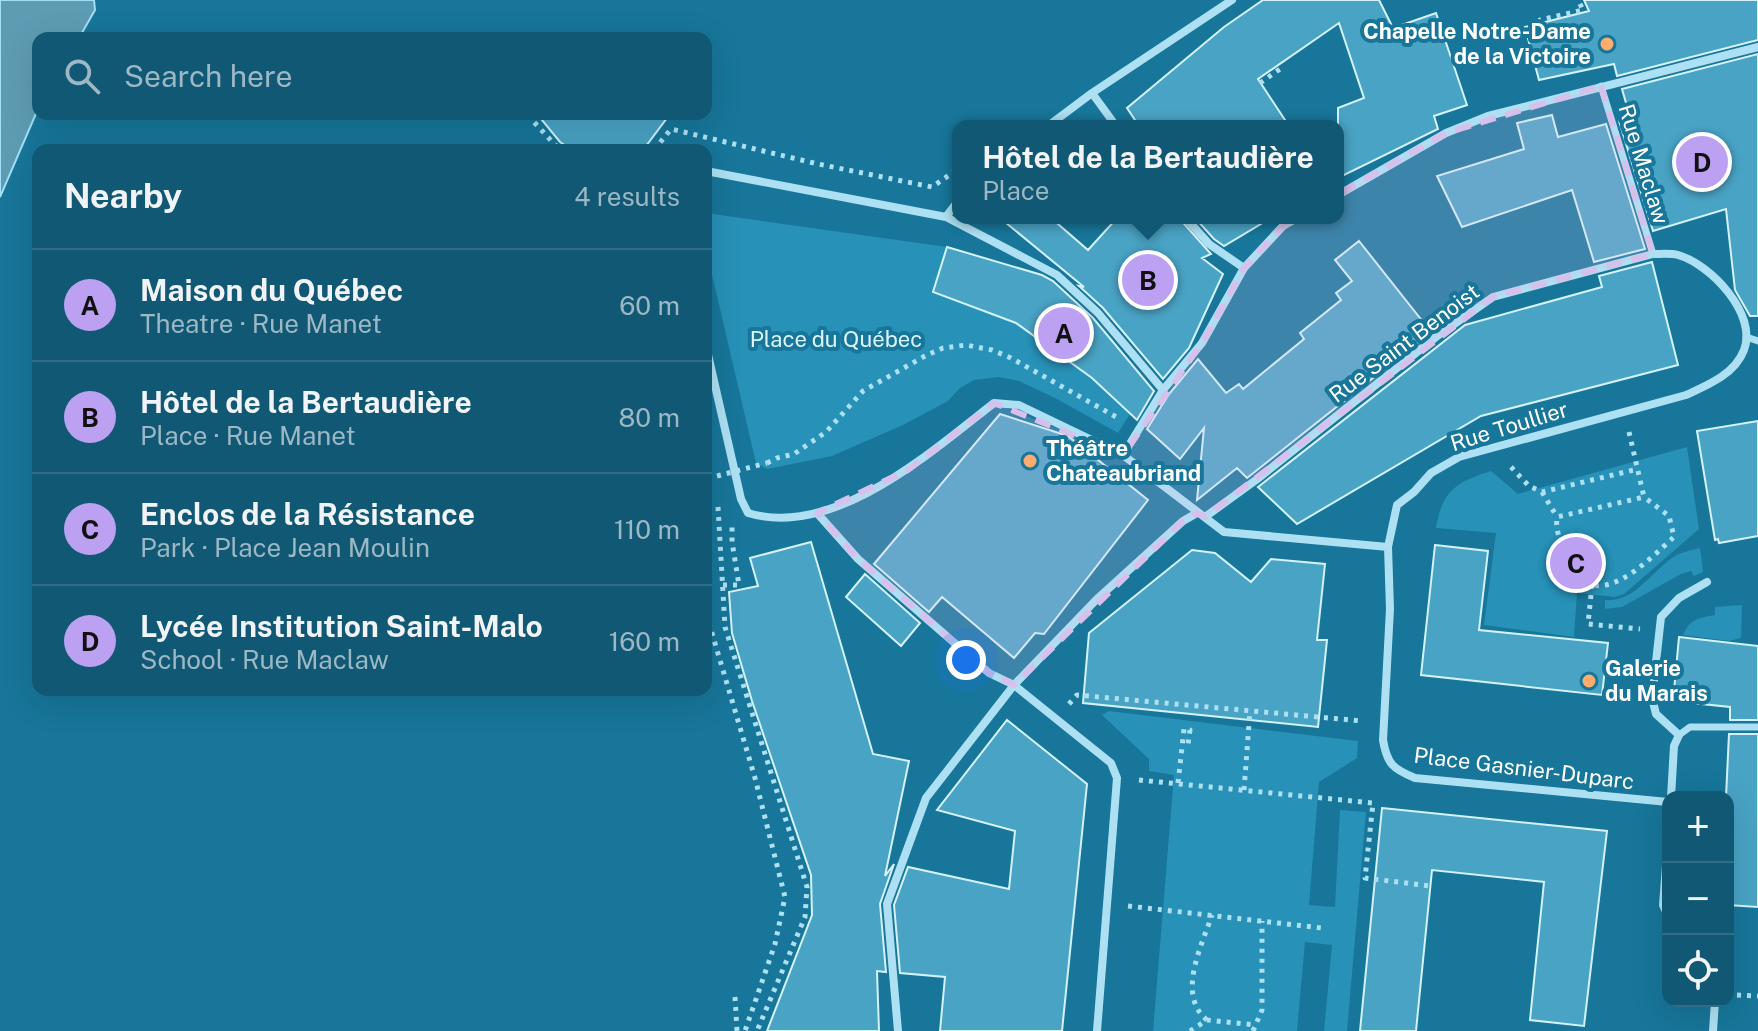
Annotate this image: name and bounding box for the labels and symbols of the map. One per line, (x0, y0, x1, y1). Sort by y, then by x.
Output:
place label: Chapelle Notre-Dame de la Victoire (1363, 18, 1591, 69)
marker: Chapelle Notre-Dame de la Victoire (1598, 35, 1616, 53)
street label: Rue Maclaw (1613, 101, 1675, 227)
pin: D (1676, 132, 1728, 192)
pin: B (1122, 250, 1174, 310)
street label: Rue Saint Benoist (1324, 278, 1484, 408)
pin: A (1038, 303, 1090, 363)
park label: Place du Québec (750, 326, 922, 352)
street label: Rue Toullier (1447, 396, 1571, 456)
place label: Théâtre Chateaubriand (1046, 435, 1201, 486)
marker: Théâtre Chateaubriand (1021, 452, 1039, 470)
pin: C (1550, 533, 1602, 593)
your location (946, 640, 986, 680)
place label: Galerie du Marais (1605, 655, 1708, 706)
marker: Galerie du Marais (1580, 672, 1598, 690)
street label: Place Gasnier-Duparc (1412, 742, 1636, 794)

